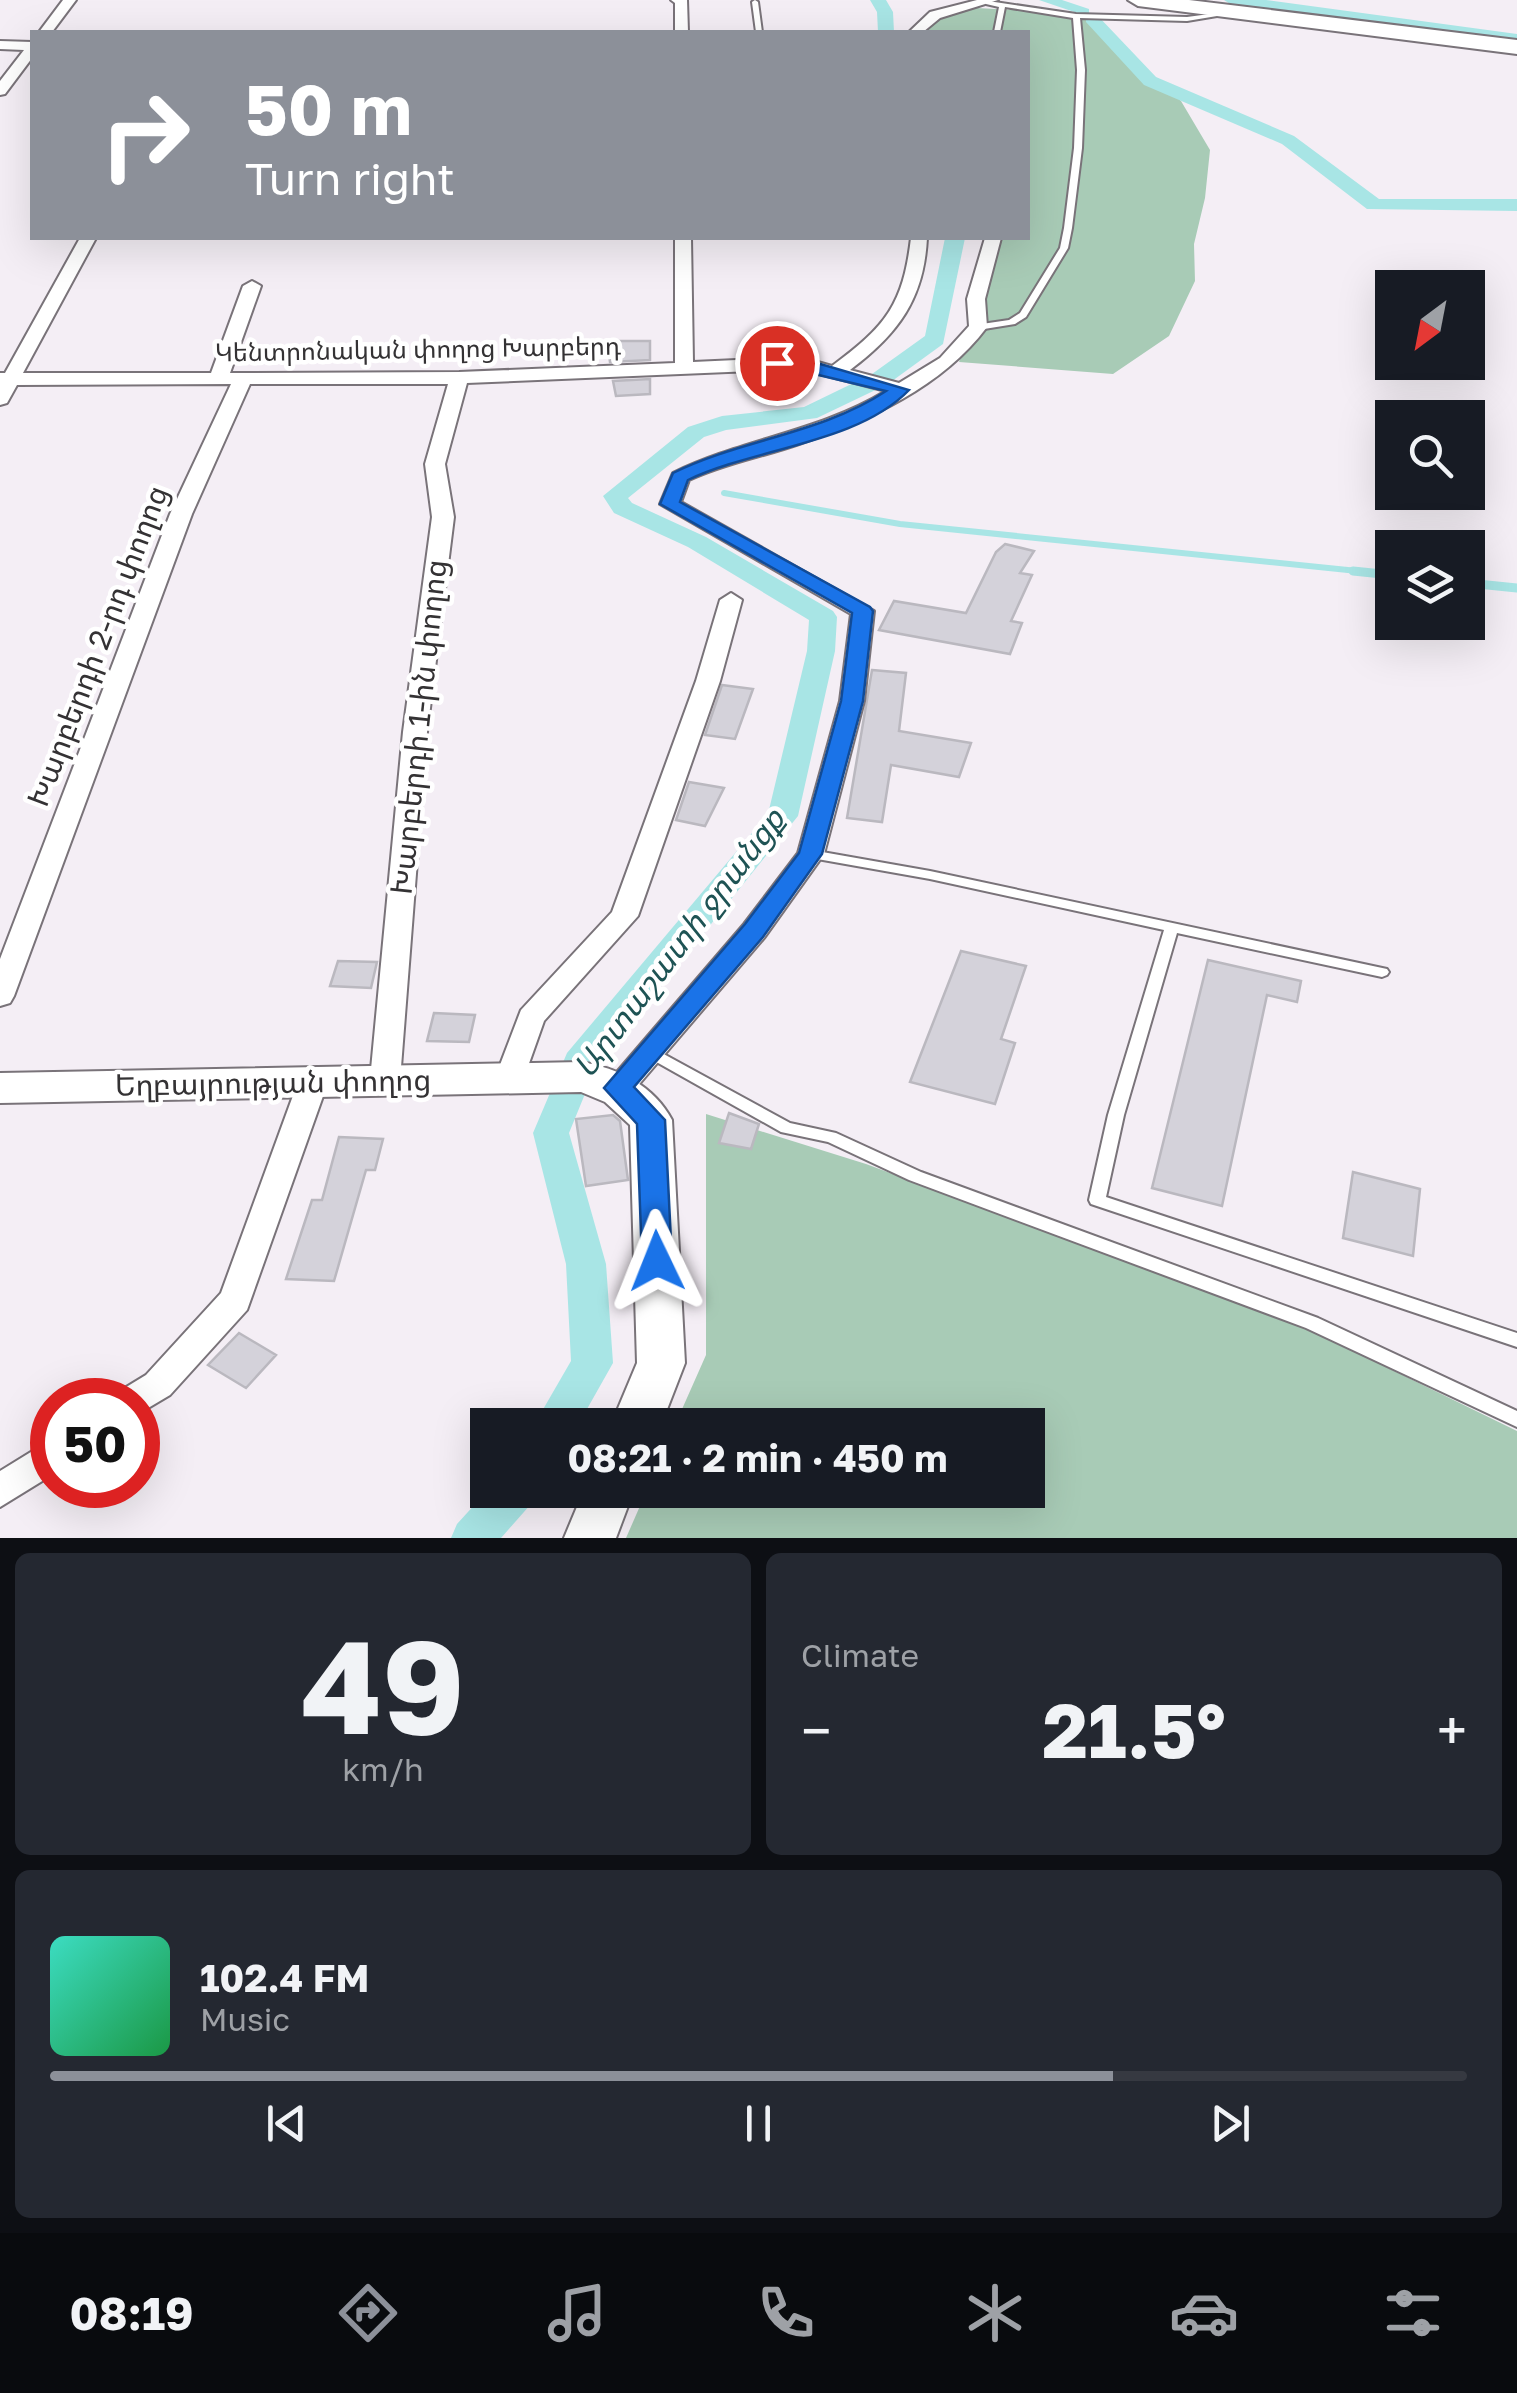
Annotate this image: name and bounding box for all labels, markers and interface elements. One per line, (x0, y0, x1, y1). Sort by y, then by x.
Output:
text: 50 m (245, 66, 412, 150)
icon: right (80, 70, 210, 200)
text: Turn right (245, 151, 455, 205)
north arrow (1375, 270, 1485, 380)
map controls (1375, 270, 1485, 640)
pin (735, 321, 820, 406)
street label: Կենտրոնական փողոց Խարբերդ (215, 329, 621, 368)
icon: arrive (750, 336, 805, 391)
button: search (1375, 400, 1485, 510)
street label: Խարբերդի 2-րդ փողոց (19, 480, 175, 811)
button: layers (1375, 530, 1485, 640)
street label: Խարբերդի 1-ին փողոց (383, 558, 454, 896)
water label: Արտաշատի ջրանցք (565, 799, 794, 1085)
street label: Եղբայրության փողոց (114, 1061, 432, 1103)
position arrow (605, 1209, 709, 1313)
speed limit sign: 50 (30, 1378, 160, 1508)
text: 08:21 · 2 min · 450 m (568, 1435, 947, 1480)
text: 49 (301, 1607, 465, 1763)
text: Climate (801, 1636, 919, 1674)
text: 21.5° (1042, 1684, 1226, 1775)
text: − (801, 1697, 831, 1763)
text: + (1437, 1697, 1467, 1763)
text: km/h (342, 1750, 424, 1788)
text: 102.4 FM (200, 1955, 369, 2000)
text: Music (200, 2000, 290, 2038)
icon: previous (259, 2096, 314, 2151)
icon: pause (731, 2096, 786, 2151)
icon: next (1203, 2096, 1258, 2151)
icon: directions (333, 2278, 403, 2348)
icon: music (542, 2278, 612, 2348)
icon: phone (751, 2278, 821, 2348)
icon: climate (960, 2278, 1030, 2348)
icon: car (1169, 2278, 1239, 2348)
icon: filters (1378, 2278, 1448, 2348)
text: 08:19 (69, 2286, 194, 2340)

